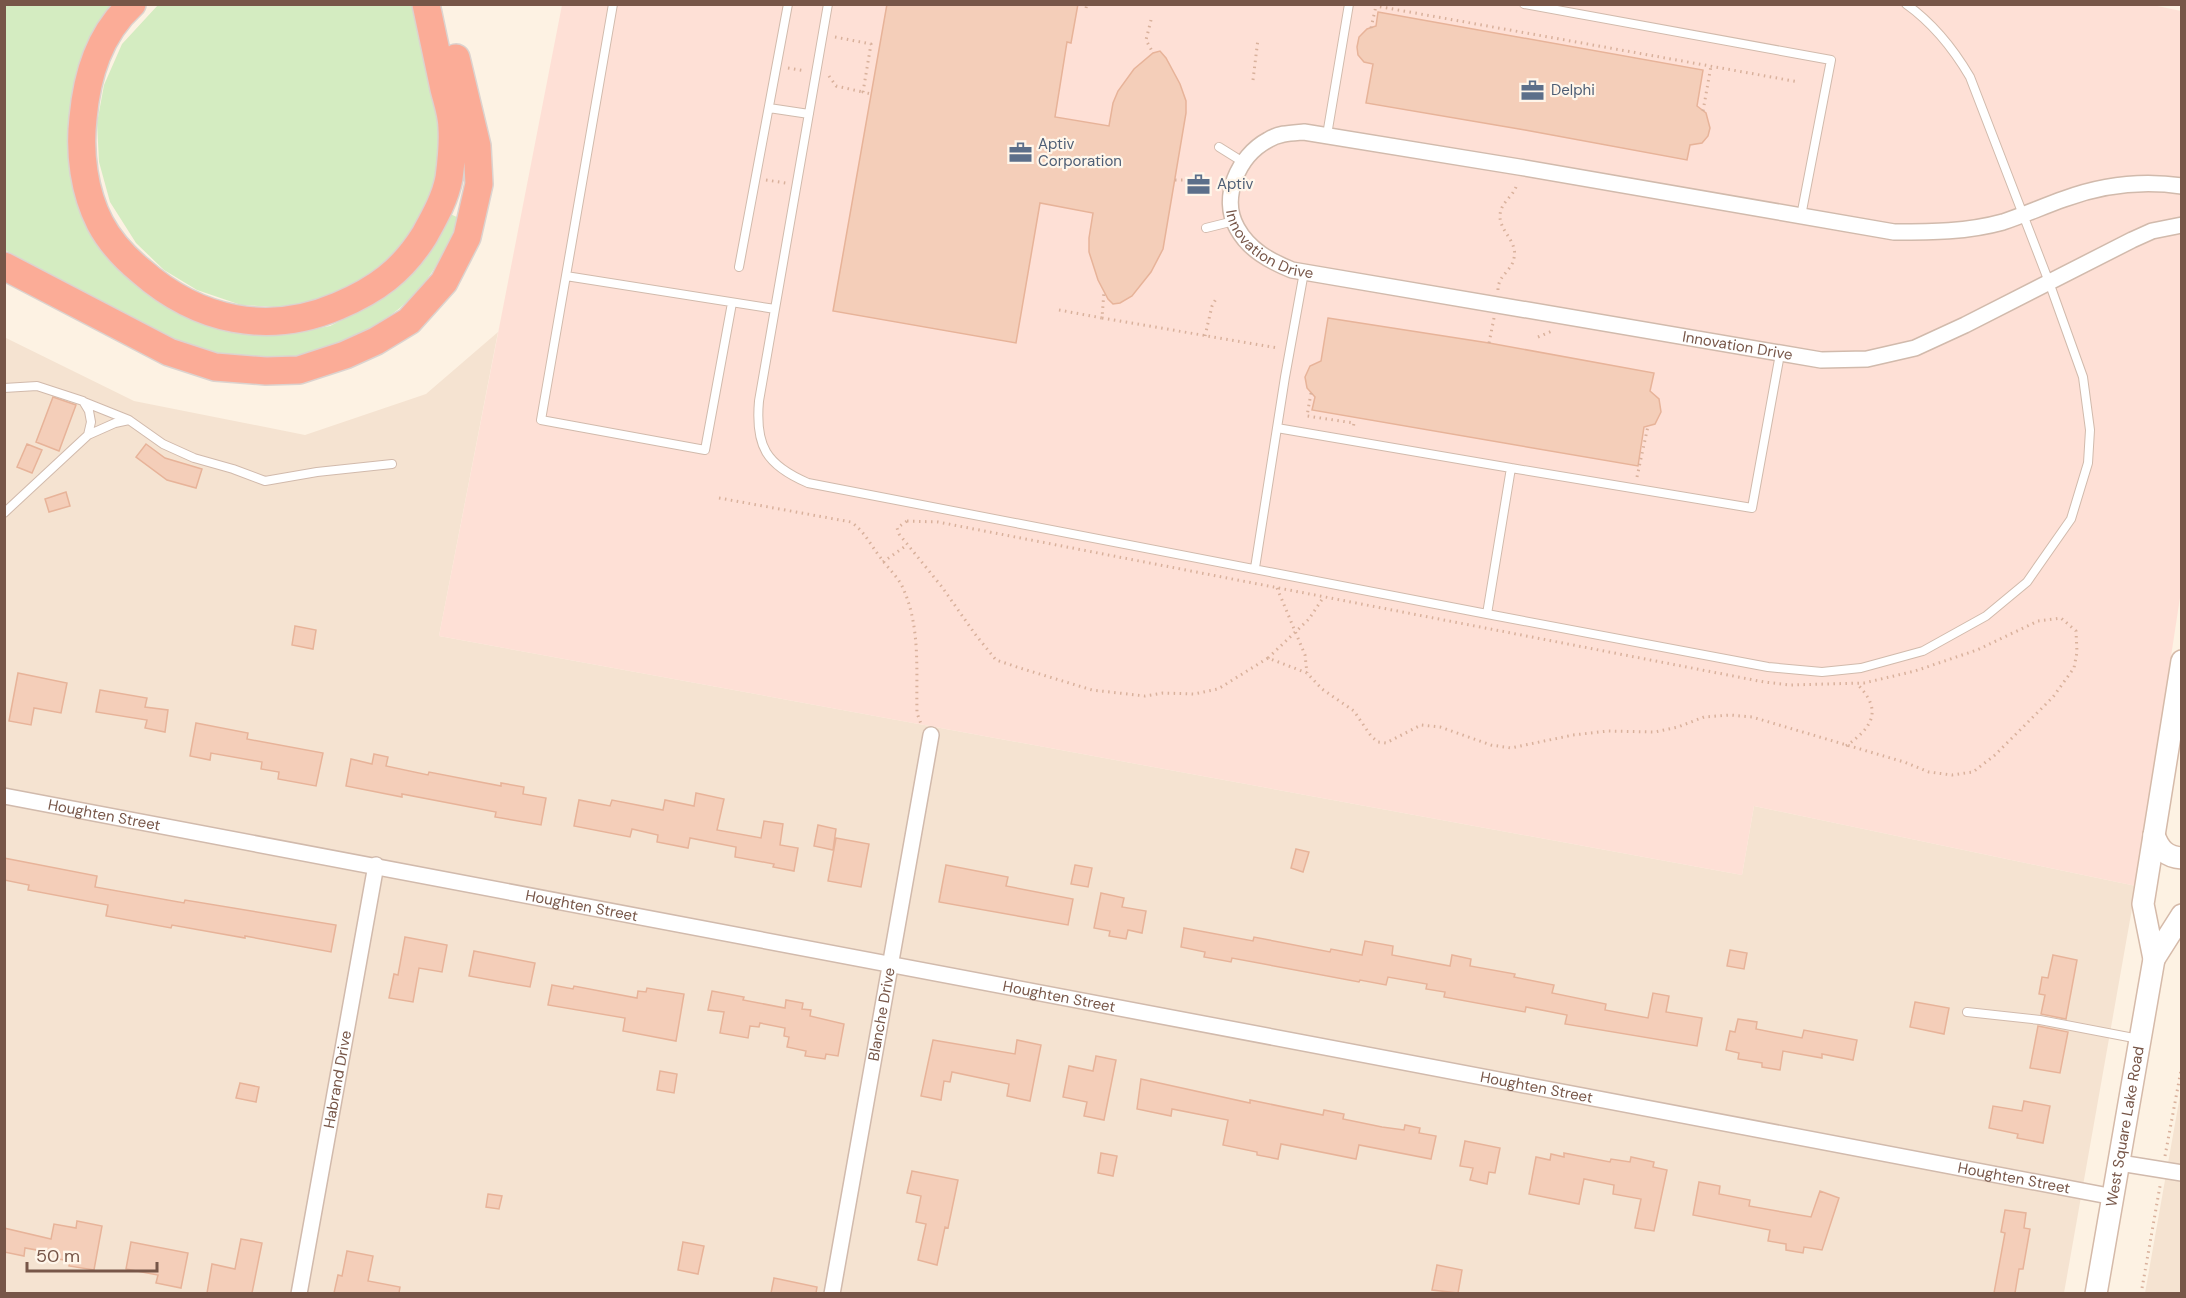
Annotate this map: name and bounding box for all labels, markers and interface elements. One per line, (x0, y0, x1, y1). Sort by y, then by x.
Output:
office icon: Delphi (1520, 77, 1546, 103)
place label: Delphi (1551, 80, 1595, 100)
place label: Aptiv Corporation (1038, 134, 1122, 171)
office icon: Aptiv Corporation (1007, 140, 1033, 166)
office icon: Aptiv (1186, 171, 1212, 197)
place label: Aptiv (1217, 174, 1254, 194)
street label: Innovation Drive (1221, 208, 1315, 283)
street label: Innovation Drive (1681, 327, 1794, 365)
street label: Houghten Street (46, 795, 162, 836)
street label: Houghten Street (524, 885, 640, 926)
street label: Blanche Drive (863, 966, 900, 1063)
street label: Houghten Street (1001, 976, 1117, 1017)
street label: Habrand Drive (319, 1029, 356, 1130)
street label: West Square Lake Road (2101, 1045, 2149, 1208)
street label: Houghten Street (1479, 1067, 1595, 1108)
street label: Houghten Street (1956, 1158, 2072, 1198)
scale bar (27, 1235, 158, 1273)
text: 50 m (36, 1244, 80, 1268)

